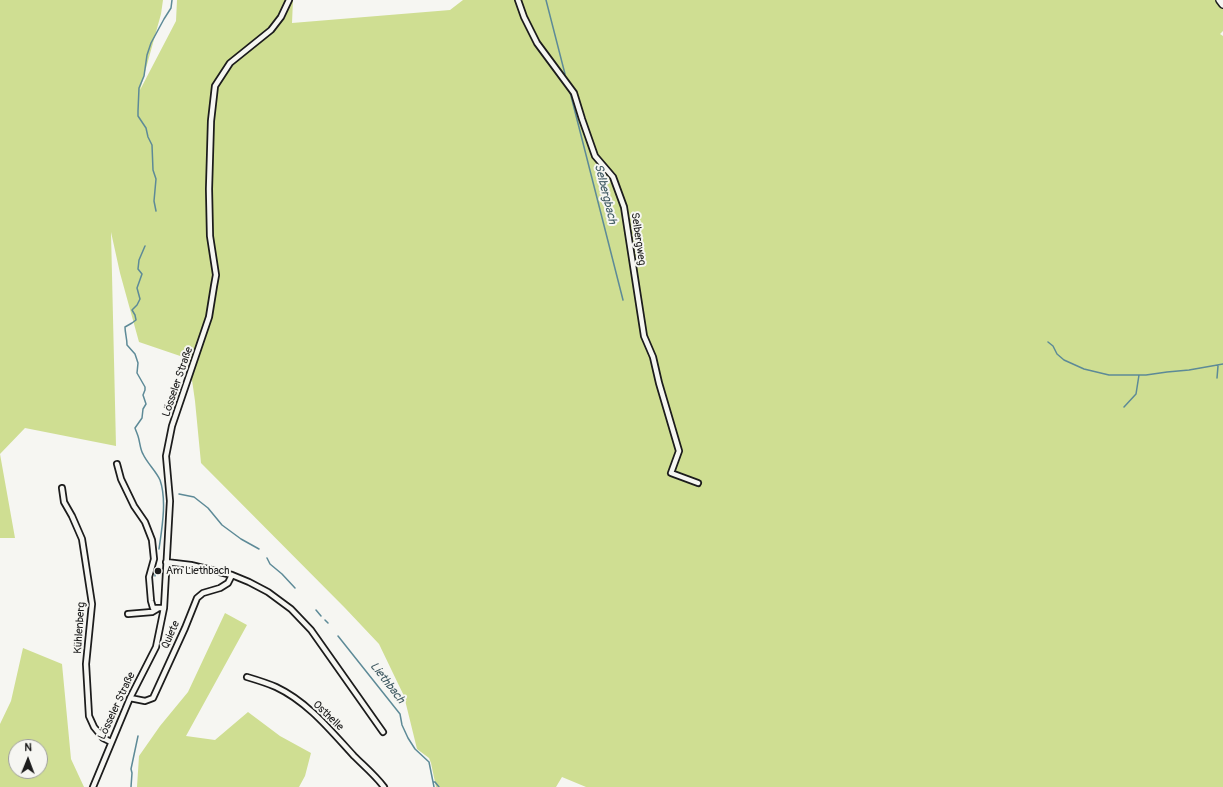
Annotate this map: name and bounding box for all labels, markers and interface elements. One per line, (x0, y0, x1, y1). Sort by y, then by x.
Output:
water label: Selbergbach (591, 163, 619, 225)
street label: Selbergweg (628, 212, 648, 266)
street label: Lösseler Straße (160, 345, 196, 419)
place label: Am Liethbach (166, 564, 230, 578)
marker: Am Liethbach (153, 566, 163, 576)
street label: Kühlenberg (72, 602, 88, 654)
street label: Quiete (159, 619, 183, 651)
water label: Liethbach (366, 659, 408, 707)
street label: Lösseler Straße (96, 670, 138, 742)
street label: Osthelle (310, 698, 346, 734)
north arrow (8, 739, 48, 779)
text: N (24, 741, 32, 754)

